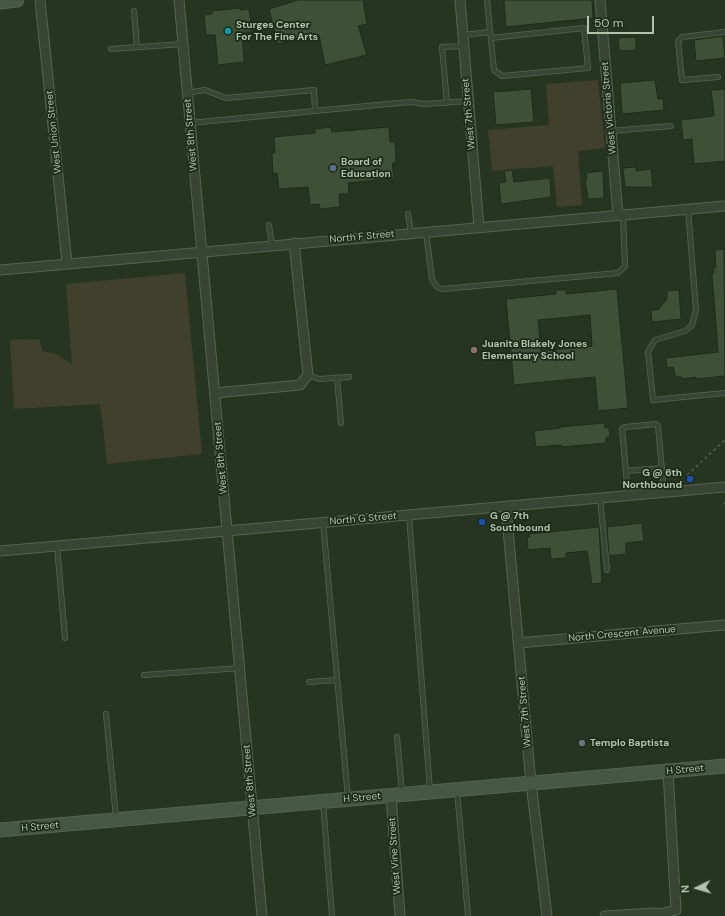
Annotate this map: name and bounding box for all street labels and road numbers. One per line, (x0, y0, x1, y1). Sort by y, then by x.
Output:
street label: West Victoria Street (599, 61, 619, 155)
street label: West 7th Street (460, 77, 478, 151)
street label: West Union Street (44, 90, 64, 174)
street label: West 8th Street (182, 98, 200, 172)
street label: North F Street (329, 228, 395, 246)
street label: West 8th Street (212, 421, 230, 495)
street label: North G Street (329, 510, 397, 528)
street label: North Crescent Avenue (568, 623, 676, 645)
street label: West 7th Street (516, 675, 534, 749)
street label: West 8th Street (241, 744, 259, 818)
street label: H Street (666, 762, 704, 778)
street label: H Street (343, 790, 381, 806)
street label: West Vine Street (386, 817, 404, 895)
street label: H Street (21, 819, 59, 835)

